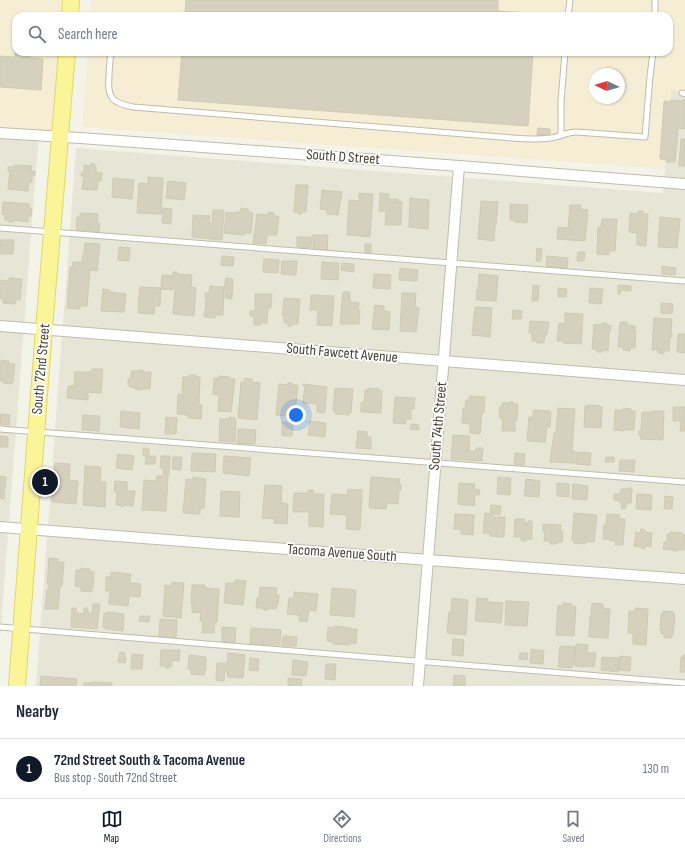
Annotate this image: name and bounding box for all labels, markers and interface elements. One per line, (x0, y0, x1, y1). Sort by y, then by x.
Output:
search box (12, 12, 673, 56)
icon: search (26, 23, 48, 45)
text: Search here (58, 25, 118, 44)
north arrow (589, 68, 625, 104)
street label: South D Street (306, 145, 381, 169)
street label: South 72nd Street (28, 322, 54, 415)
street label: South Fawcett Avenue (285, 339, 399, 367)
street label: South 74th Street (425, 381, 451, 471)
your location (286, 405, 306, 425)
pin: 1 (32, 467, 58, 497)
street label: Tacoma Avenue South (287, 540, 397, 566)
text: Nearby (16, 702, 59, 722)
text: 72nd Street South & Tacoma Avenue (54, 751, 245, 770)
text: 1 (26, 761, 32, 777)
text: 130 m (643, 761, 669, 777)
text: Bus stop · South 72nd Street (54, 770, 177, 786)
tab: Map (101, 808, 123, 845)
tab: Directions (324, 808, 361, 845)
tab: Saved (562, 808, 584, 845)

